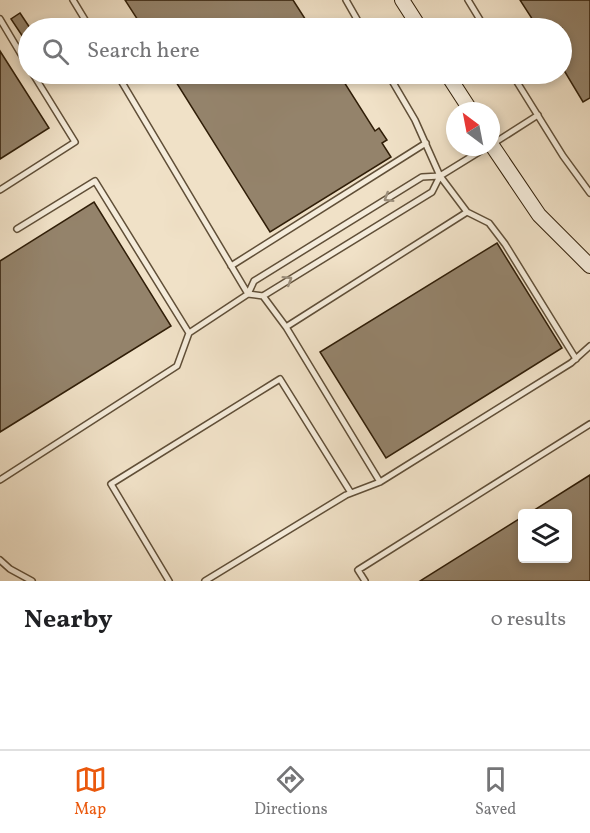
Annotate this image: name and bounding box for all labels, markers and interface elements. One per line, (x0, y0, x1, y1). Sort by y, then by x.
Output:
search box (18, 18, 572, 84)
icon: search (39, 35, 72, 68)
text: Search here (87, 36, 200, 67)
north arrow (446, 102, 500, 156)
one-way arrow (384, 191, 395, 202)
one-way arrow (282, 276, 292, 288)
map controls (518, 509, 572, 563)
button: layers (518, 509, 572, 563)
text: Nearby (24, 602, 113, 638)
text: 0 results (491, 606, 566, 634)
tab: Map (74, 763, 107, 821)
tab: Directions (254, 763, 328, 821)
tab: Saved (475, 763, 516, 821)

